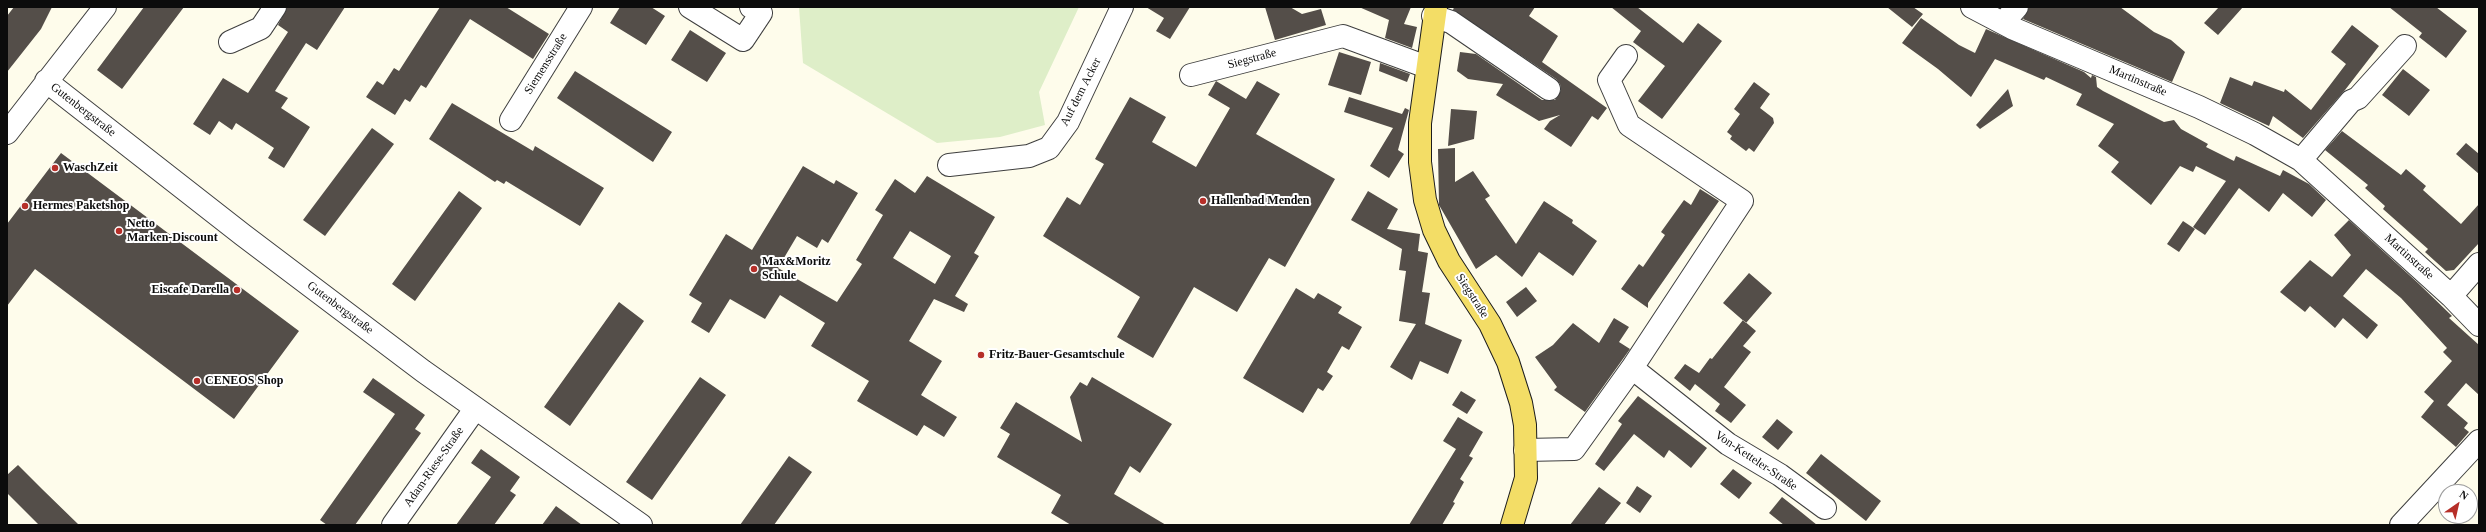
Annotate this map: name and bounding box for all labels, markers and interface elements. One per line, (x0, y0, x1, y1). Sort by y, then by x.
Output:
street label: Siemensstraße (522, 31, 570, 97)
street label: Siegstraße (1226, 46, 1278, 72)
street label: Auf dem Acker (1058, 55, 1104, 129)
street label: Martinstraße (2107, 62, 2169, 100)
street label: Gutenbergstraße (47, 80, 119, 140)
place label: WaschZeit (63, 161, 118, 175)
marker: WaschZeit (50, 163, 60, 173)
place label: Hallenbad Menden (1211, 194, 1309, 208)
marker: Hallenbad Menden (1198, 196, 1208, 206)
place label: Hermes Paketshop (33, 199, 129, 213)
marker: Hermes Paketshop (20, 201, 30, 211)
place label: Netto Marken-Discount (127, 217, 218, 245)
marker: Netto Marken-Discount (114, 226, 124, 236)
street label: Martinstraße (2381, 231, 2437, 283)
place label: Max&Moritz Schule (762, 255, 831, 283)
marker: Max&Moritz Schule (749, 264, 759, 274)
street label: Siegstraße (1452, 271, 1492, 321)
street label: Gutenbergstraße (304, 278, 376, 338)
place label: Eiscafe Darella (152, 283, 229, 297)
marker: Eiscafe Darella (232, 285, 242, 295)
place label: Fritz-Bauer-Gesamtschule (989, 348, 1125, 362)
marker: Fritz-Bauer-Gesamtschule (976, 350, 986, 360)
place label: CENEOS Shop (205, 374, 283, 388)
marker: CENEOS Shop (192, 376, 202, 386)
street label: Adam-Riese-Straße (401, 424, 467, 510)
street label: Von-Ketteler-Straße (1712, 428, 1800, 494)
north arrow (2438, 484, 2478, 524)
text: N (2457, 488, 2471, 502)

